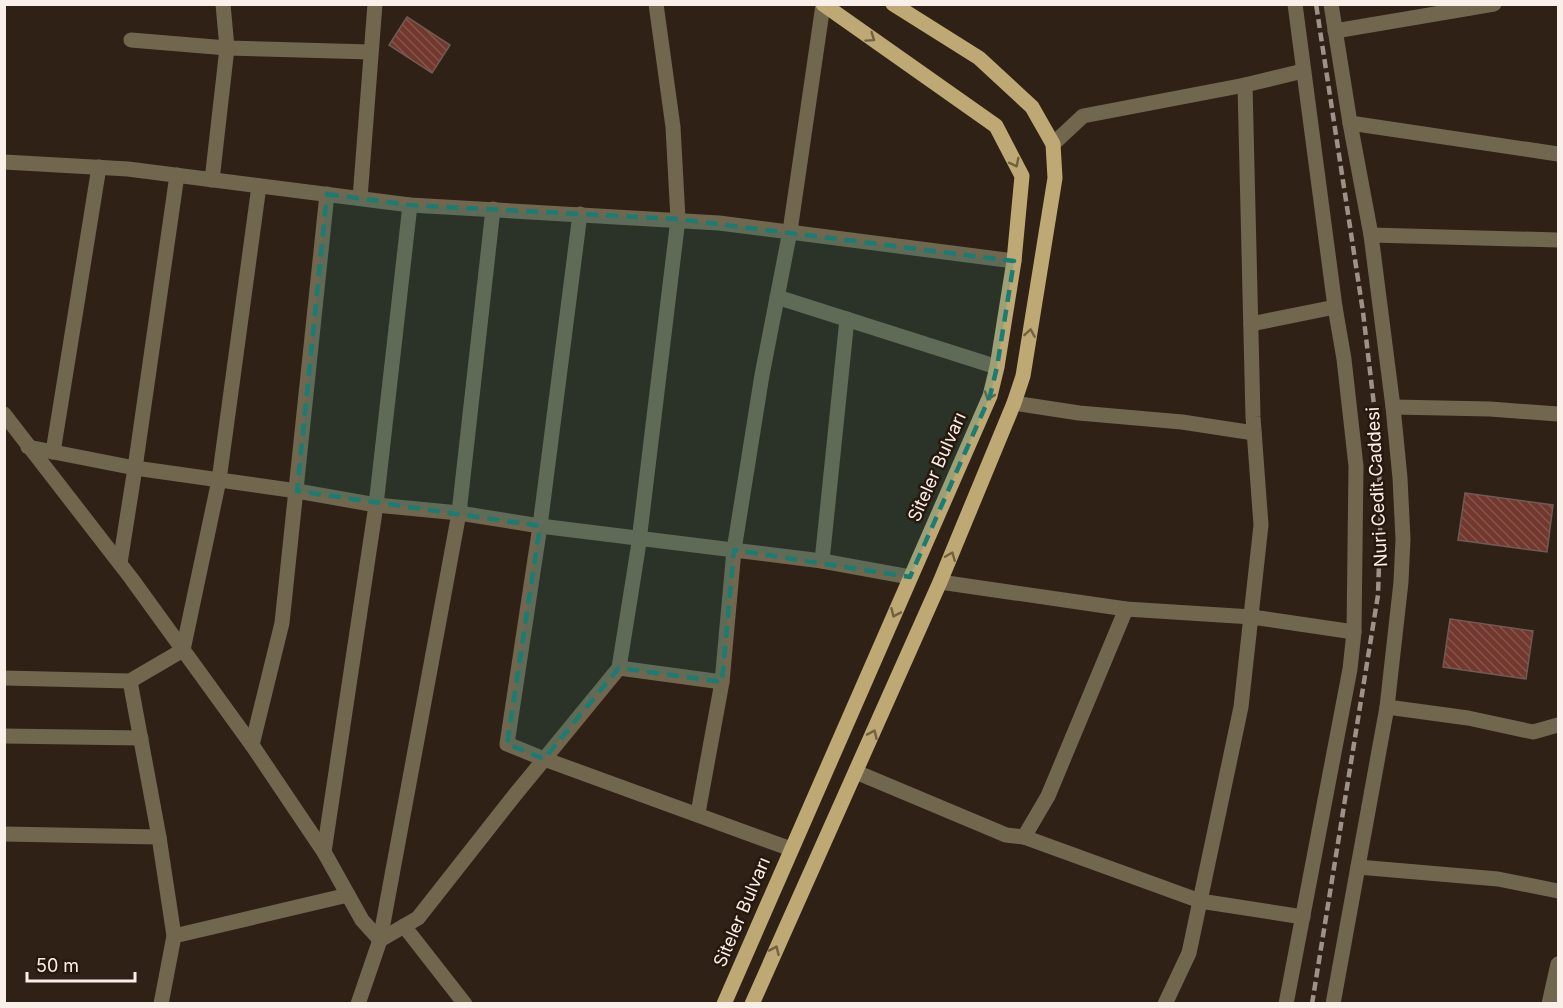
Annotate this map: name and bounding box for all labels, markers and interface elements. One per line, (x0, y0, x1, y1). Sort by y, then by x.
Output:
one-way arrow (864, 31, 875, 42)
one-way arrow (1008, 157, 1019, 167)
one-way arrow (1023, 328, 1035, 337)
one-way arrow (984, 390, 996, 400)
street label: Nuri Cedit Caddesi (1362, 406, 1391, 568)
street label: Siteler Bulvarı (903, 409, 970, 525)
one-way arrow (944, 551, 956, 562)
one-way arrow (890, 607, 902, 618)
one-way arrow (866, 729, 878, 740)
street label: Siteler Bulvarı (709, 854, 774, 970)
scale bar (27, 945, 135, 983)
one-way arrow (768, 945, 780, 956)
text: 50 m (36, 955, 79, 976)

